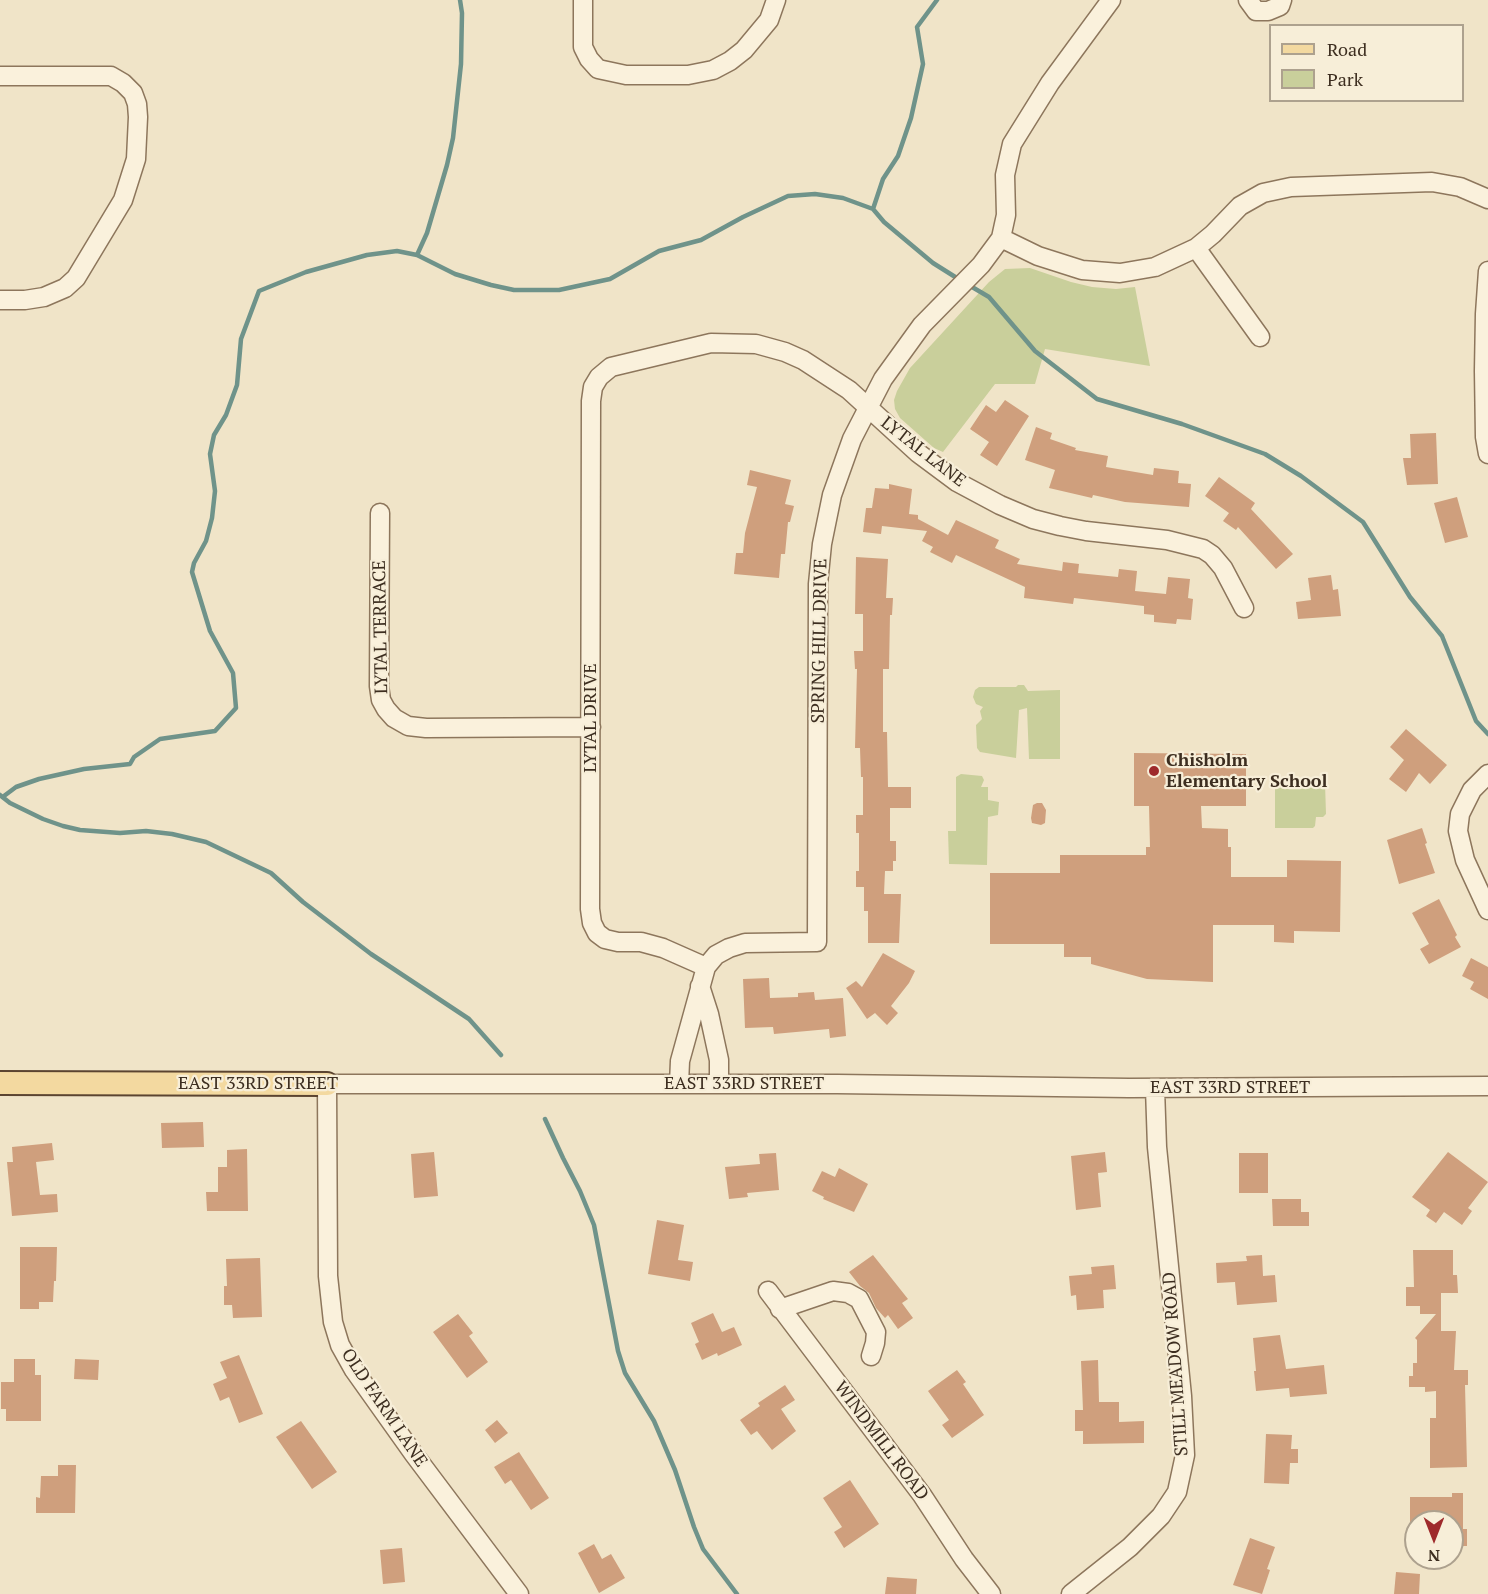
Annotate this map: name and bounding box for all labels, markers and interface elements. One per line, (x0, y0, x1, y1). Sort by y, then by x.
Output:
legend (1269, 24, 1464, 102)
text: Road (1327, 37, 1367, 61)
text: Park (1327, 67, 1363, 91)
street label: LYTAL LANE (876, 412, 970, 492)
street label: SPRING HILL DRIVE (808, 558, 832, 724)
street label: LYTAL TERRACE (369, 560, 393, 694)
street label: LYTAL DRIVE (580, 663, 602, 773)
place label: Chisholm Elementary School (1166, 750, 1328, 792)
marker: Chisholm Elementary School (1147, 764, 1161, 778)
street label: EAST 33RD STREET (178, 1073, 338, 1095)
street label: EAST 33RD STREET (664, 1073, 824, 1095)
street label: EAST 33RD STREET (1150, 1077, 1310, 1099)
street label: STILL MEADOW ROAD (1159, 1271, 1193, 1457)
street label: OLD FARM LANE (336, 1345, 432, 1471)
street label: WINDMILL ROAD (829, 1377, 933, 1505)
north arrow (1404, 1510, 1464, 1570)
text: N (1428, 1545, 1440, 1567)

